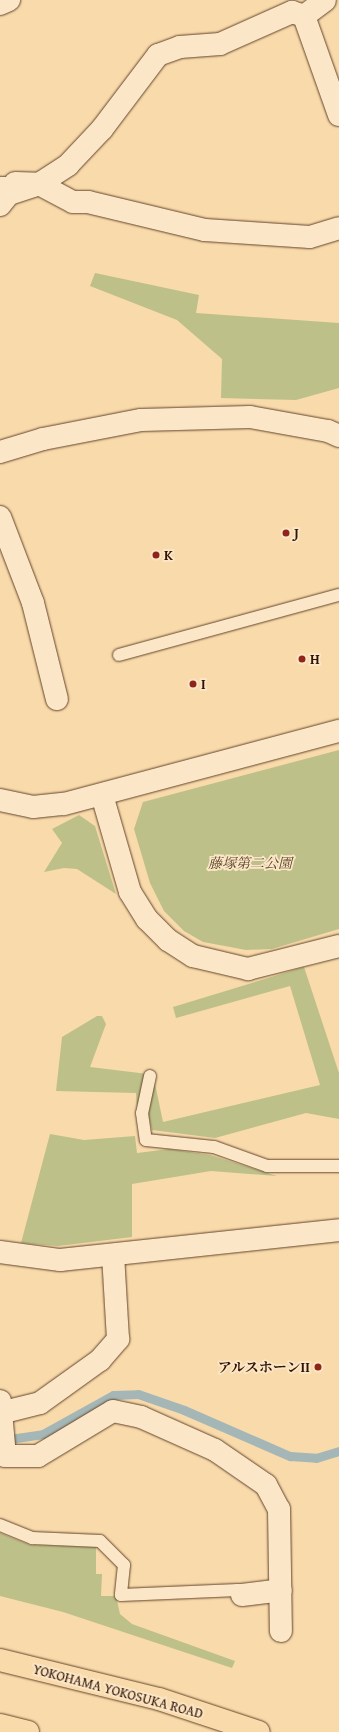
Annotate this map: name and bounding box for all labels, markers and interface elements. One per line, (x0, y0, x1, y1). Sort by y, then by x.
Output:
place label: J (294, 525, 299, 541)
marker: J (281, 528, 291, 538)
place label: K (164, 547, 173, 563)
marker: K (151, 550, 161, 560)
place label: H (310, 651, 320, 667)
marker: H (297, 654, 307, 664)
place label: I (201, 676, 206, 692)
marker: I (188, 679, 198, 689)
park label: 藤塚第二公園 (208, 855, 292, 871)
place label: アルスホーンⅡ (217, 1359, 310, 1375)
marker: アルスホーンⅡ (313, 1362, 323, 1372)
street label: YOKOHAMA YOKOSUKA ROAD (31, 1660, 205, 1722)

